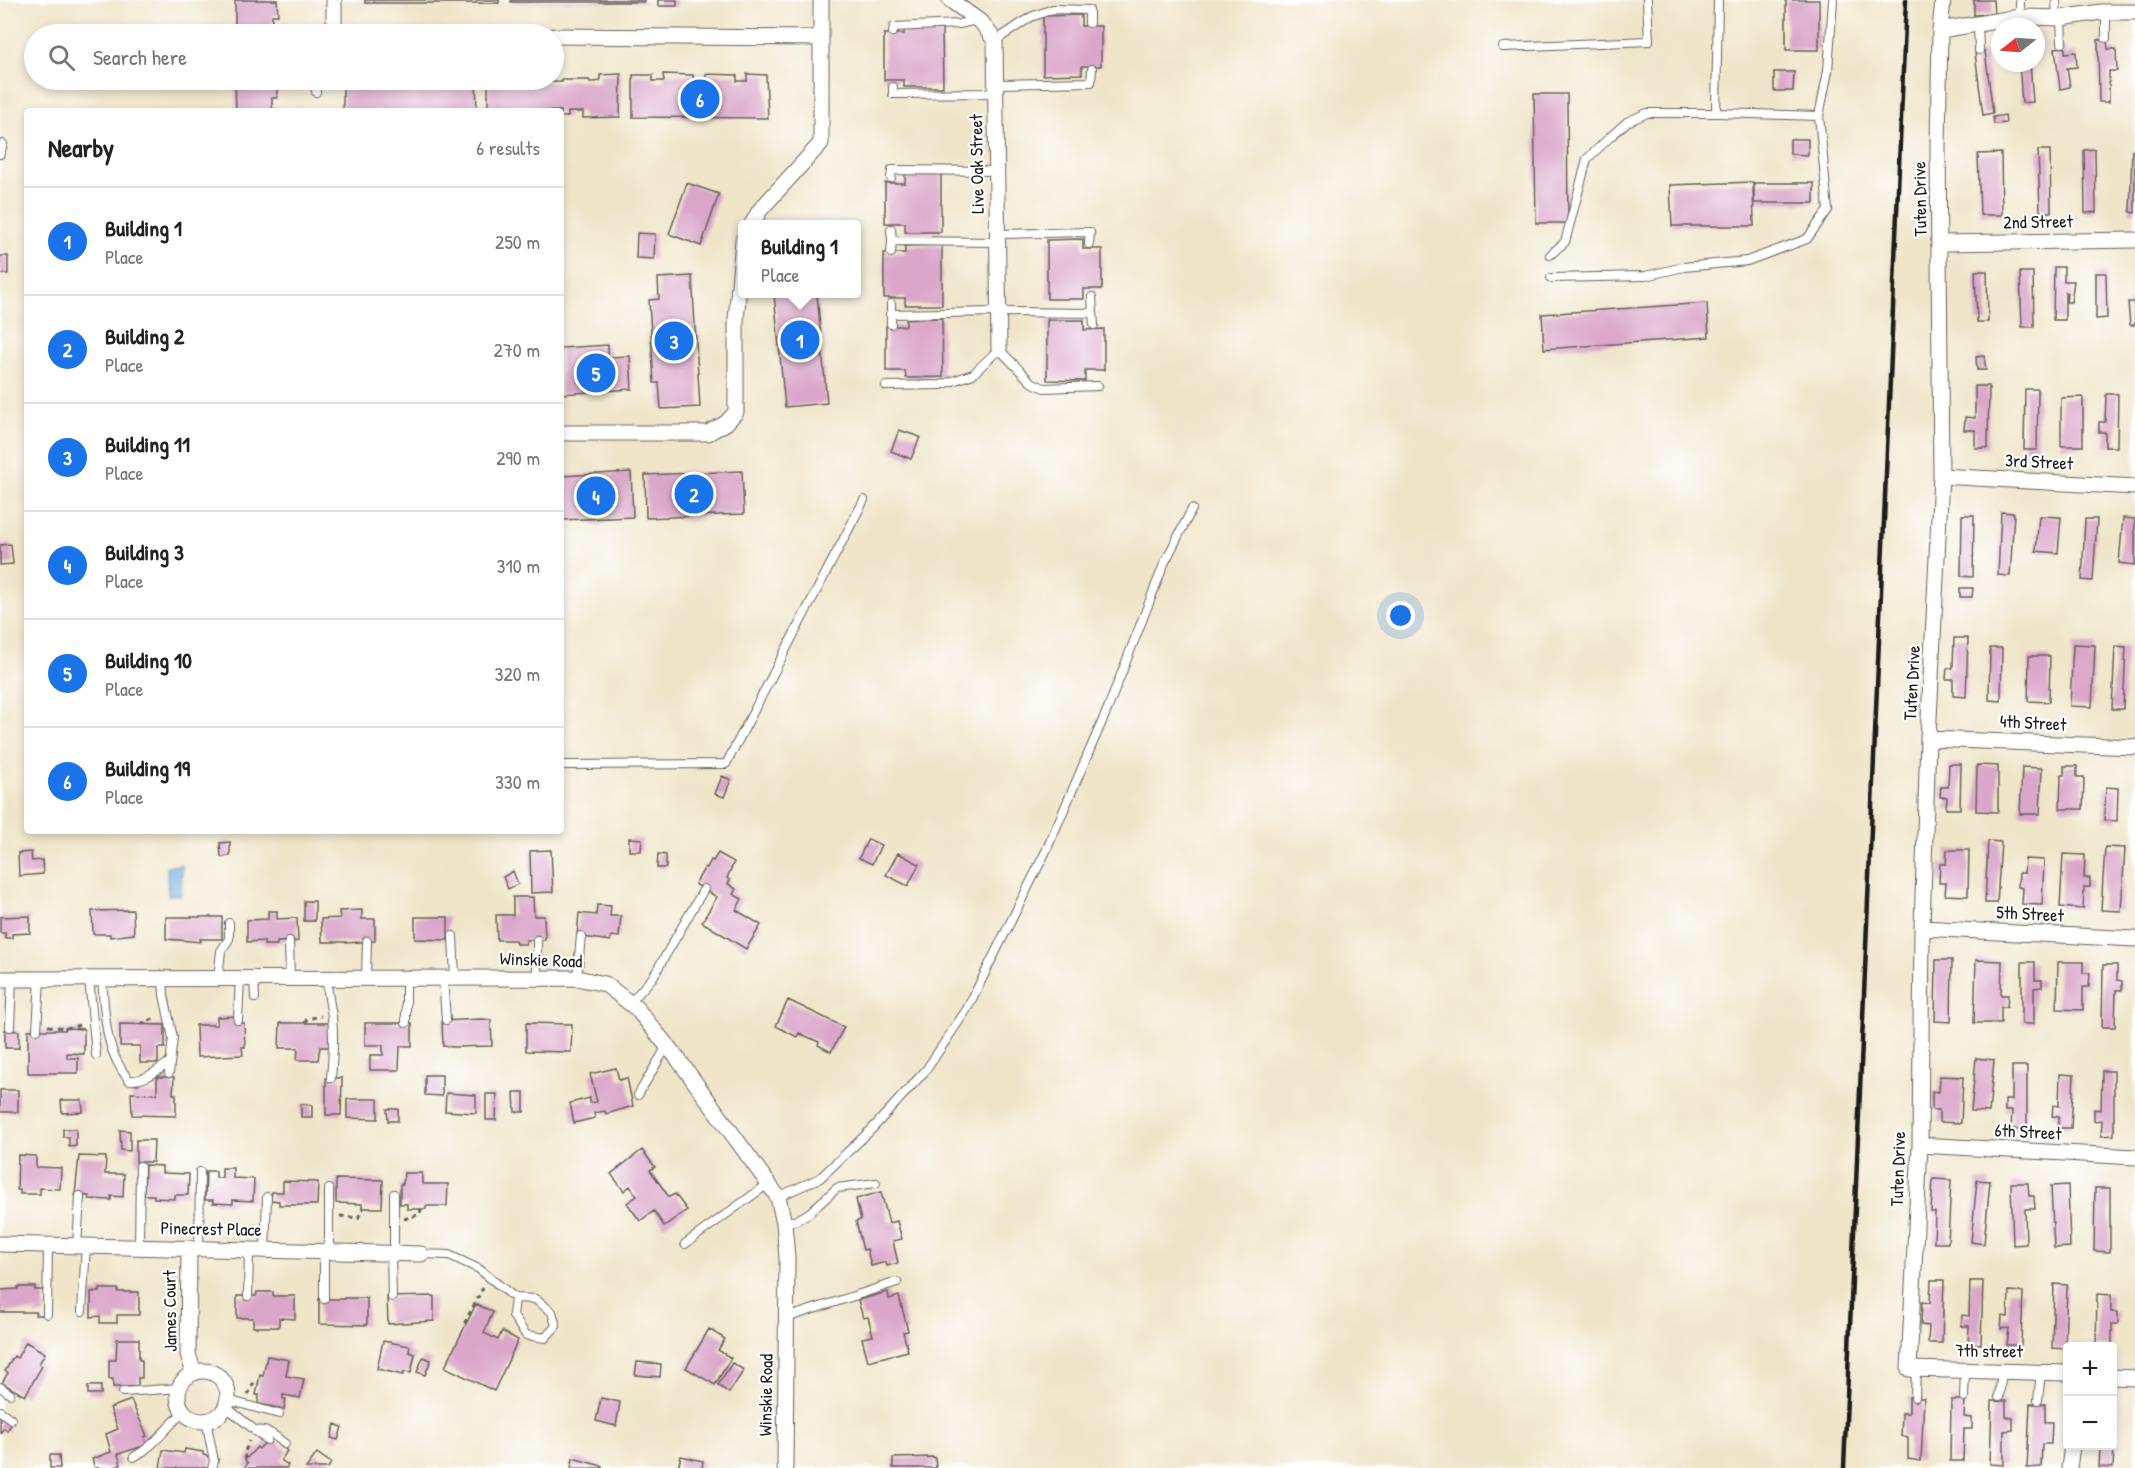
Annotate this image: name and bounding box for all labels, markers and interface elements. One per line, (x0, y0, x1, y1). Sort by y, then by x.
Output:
north arrow (1991, 18, 2045, 72)
search box (24, 24, 564, 90)
icon: search (45, 41, 78, 74)
text: Search here (93, 42, 187, 72)
pin: 6 (680, 76, 720, 122)
street label: Live Oak Street (963, 113, 990, 214)
text: Nearby (48, 130, 114, 165)
text: 6 results (476, 134, 540, 161)
street label: Tuten Drive (1906, 161, 1933, 237)
street label: 2nd Street (2003, 208, 2074, 235)
text: Building 1 (105, 213, 182, 243)
popup (738, 220, 861, 298)
text: 1 (64, 228, 71, 255)
text: 250 m (495, 228, 540, 255)
text: Building 1 (761, 231, 838, 261)
text: Place (105, 243, 144, 270)
text: Place (761, 261, 799, 288)
pin: 3 (654, 318, 694, 364)
pin: 1 (780, 318, 820, 362)
text: Building 2 (105, 321, 184, 351)
text: 2 (63, 336, 72, 363)
text: 270 m (494, 336, 540, 363)
pin: 5 (576, 350, 616, 395)
text: Place (105, 351, 144, 378)
text: Building 11 (105, 429, 190, 459)
text: 3 (63, 444, 72, 471)
text: 290 m (496, 444, 540, 471)
street label: 3rd Street (2004, 447, 2074, 476)
text: Place (105, 459, 144, 486)
pin: 2 (674, 472, 714, 516)
pin: 4 (576, 474, 616, 518)
text: Building 3 (105, 537, 184, 567)
text: 4 (64, 552, 71, 579)
text: 310 m (497, 552, 540, 579)
text: Place (105, 567, 144, 594)
your location (1386, 601, 1415, 630)
text: Building 10 (105, 645, 192, 675)
street label: Tuten Drive (1897, 645, 1926, 721)
text: 5 (63, 660, 72, 687)
text: 320 m (495, 660, 540, 687)
text: Place (105, 675, 144, 702)
street label: 4th Street (1999, 708, 2068, 737)
text: Building 19 (105, 753, 190, 783)
text: 6 (64, 768, 71, 795)
text: 330 m (495, 768, 540, 795)
text: Place (105, 783, 144, 810)
street label: 5th Street (1996, 899, 2065, 928)
street label: Winskie Road (499, 946, 583, 973)
street label: 6th Street (1994, 1117, 2063, 1146)
street label: Tuten Drive (1884, 1131, 1911, 1207)
street label: Pinecrest Place (160, 1215, 262, 1242)
street label: James Court (156, 1269, 183, 1352)
street label: 7th street (1955, 1337, 2024, 1364)
map controls (2063, 1342, 2117, 1450)
button: + (2063, 1342, 2117, 1396)
street label: Winskie Road (752, 1354, 779, 1436)
button: − (2063, 1396, 2117, 1450)

